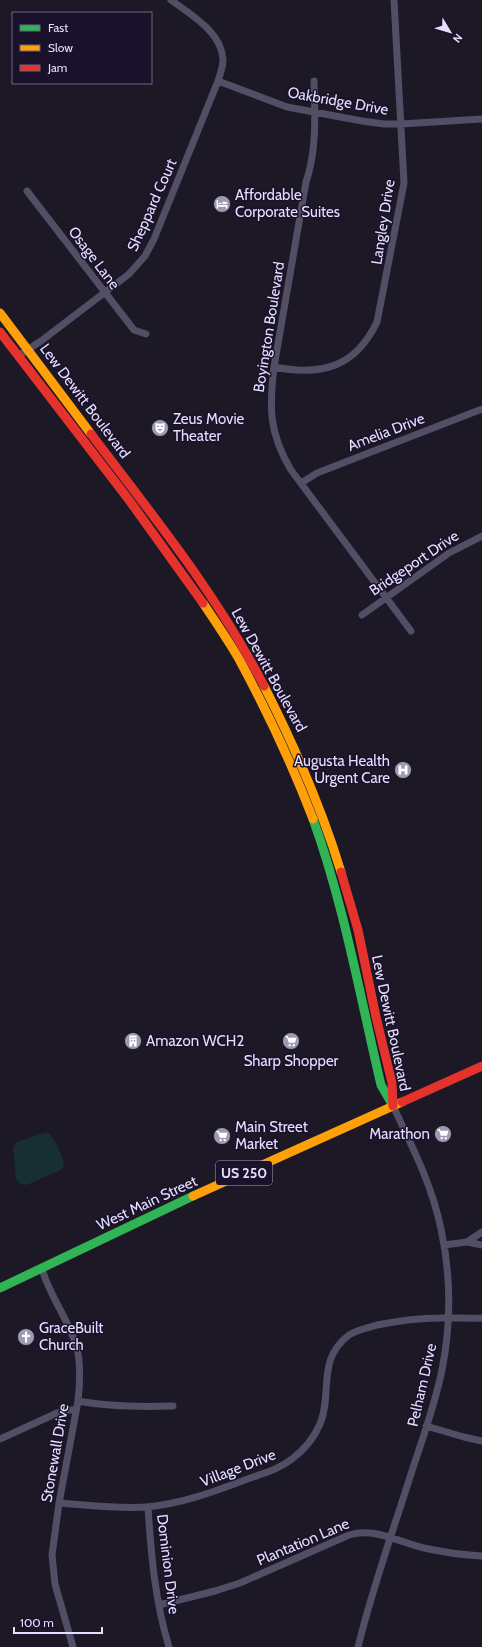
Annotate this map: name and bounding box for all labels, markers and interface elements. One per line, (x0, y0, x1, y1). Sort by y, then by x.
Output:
legend (12, 12, 152, 84)
north arrow (430, 12, 470, 52)
text: Fast (48, 20, 68, 35)
text: N (450, 31, 466, 46)
text: Slow (48, 40, 73, 55)
text: Jam (47, 60, 67, 75)
street label: Oakbridge Drive (286, 83, 390, 119)
street label: Sheppard Court (124, 156, 180, 254)
street label: Langley Drive (367, 178, 399, 266)
place label: Affordable Corporate Suites (235, 186, 340, 221)
hotel icon: Affordable Corporate Suites (212, 194, 232, 214)
street label: Osage Lane (64, 223, 124, 293)
street label: Boyington Boulevard (250, 260, 288, 394)
street label: Lew Dewitt Boulevard (36, 340, 134, 462)
street label: Amelia Drive (345, 409, 427, 455)
place label: Zeus Movie Theater (173, 410, 245, 445)
theatre icon: Zeus Movie Theater (150, 418, 170, 438)
street label: Bridgeport Drive (366, 526, 462, 599)
street label: Lew Dewitt Boulevard (227, 605, 311, 735)
place label: Augusta Health Urgent Care (294, 752, 390, 787)
hospital icon: Augusta Health Urgent Care (393, 760, 413, 780)
street label: Lew Dewitt Boulevard (368, 953, 414, 1093)
building icon: Amazon WCH2 (123, 1031, 143, 1051)
supermarket icon: Sharp Shopper (281, 1031, 301, 1051)
place label: Amazon WCH2 (146, 1032, 244, 1050)
place label: Sharp Shopper (244, 1052, 339, 1070)
place label: Main Street Market (235, 1118, 308, 1153)
supermarket icon: Marathon (433, 1124, 453, 1144)
place label: Marathon (369, 1125, 430, 1143)
supermarket icon: Main Street Market (212, 1126, 232, 1146)
road number: US 250 (216, 1161, 272, 1185)
street label: West Main Street (94, 1172, 200, 1234)
place label: GraceBuilt Church (39, 1319, 103, 1354)
church icon: GraceBuilt Church (16, 1327, 36, 1347)
street label: Pelham Drive (404, 1341, 440, 1428)
street label: Stonewall Drive (37, 1402, 73, 1504)
street label: Village Drive (198, 1445, 279, 1491)
street label: Dominion Drive (153, 1513, 183, 1615)
street label: Plantation Lane (254, 1514, 352, 1570)
scale bar (14, 1609, 102, 1635)
text: 100 m (20, 1615, 54, 1630)

